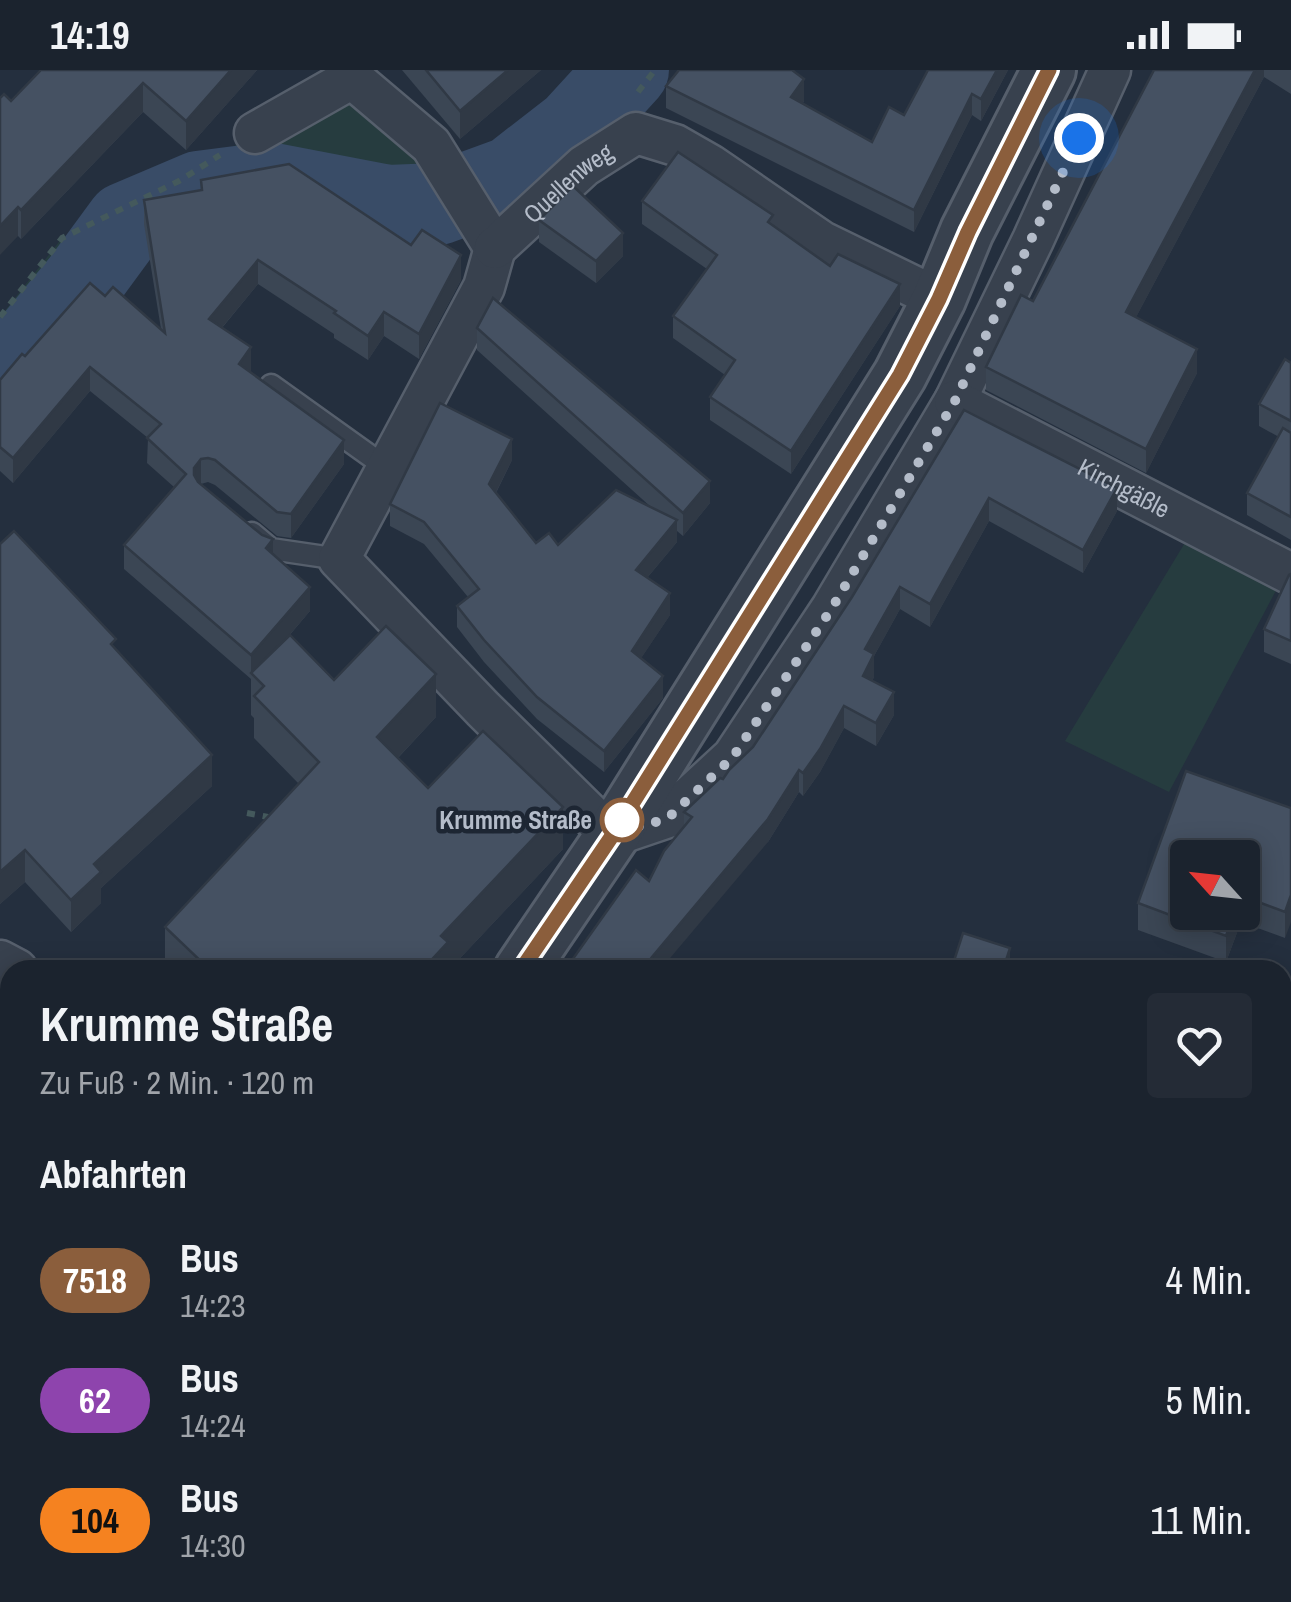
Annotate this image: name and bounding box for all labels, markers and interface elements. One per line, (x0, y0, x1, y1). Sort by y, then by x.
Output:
text: 14:19 (50, 10, 130, 61)
your location (1054, 113, 1104, 163)
street label: Quellenweg (516, 135, 620, 231)
street label: Kirchgäßle (1072, 450, 1176, 526)
marker: Krumme Straße (601, 799, 643, 841)
place label: Krumme Straße (439, 803, 592, 837)
north arrow (1170, 840, 1260, 930)
map controls (1170, 840, 1260, 930)
text: Krumme Straße (40, 991, 333, 1056)
button: heart (1147, 993, 1252, 1098)
text: Zu Fuß · 2 Min. · 120 m (40, 1061, 314, 1104)
text: Abfahrten (40, 1149, 187, 1200)
text: Bus (180, 1233, 239, 1284)
text: 4 Min. (1165, 1255, 1252, 1306)
text: 7518 (63, 1257, 127, 1304)
text: 14:23 (180, 1284, 246, 1327)
text: Bus (180, 1353, 239, 1404)
text: 5 Min. (1165, 1375, 1252, 1426)
text: 62 (79, 1377, 111, 1424)
text: 14:24 (180, 1404, 246, 1447)
text: Bus (180, 1473, 239, 1524)
text: 11 Min. (1150, 1495, 1252, 1546)
text: 104 (71, 1497, 119, 1544)
text: 14:30 (180, 1524, 246, 1567)

